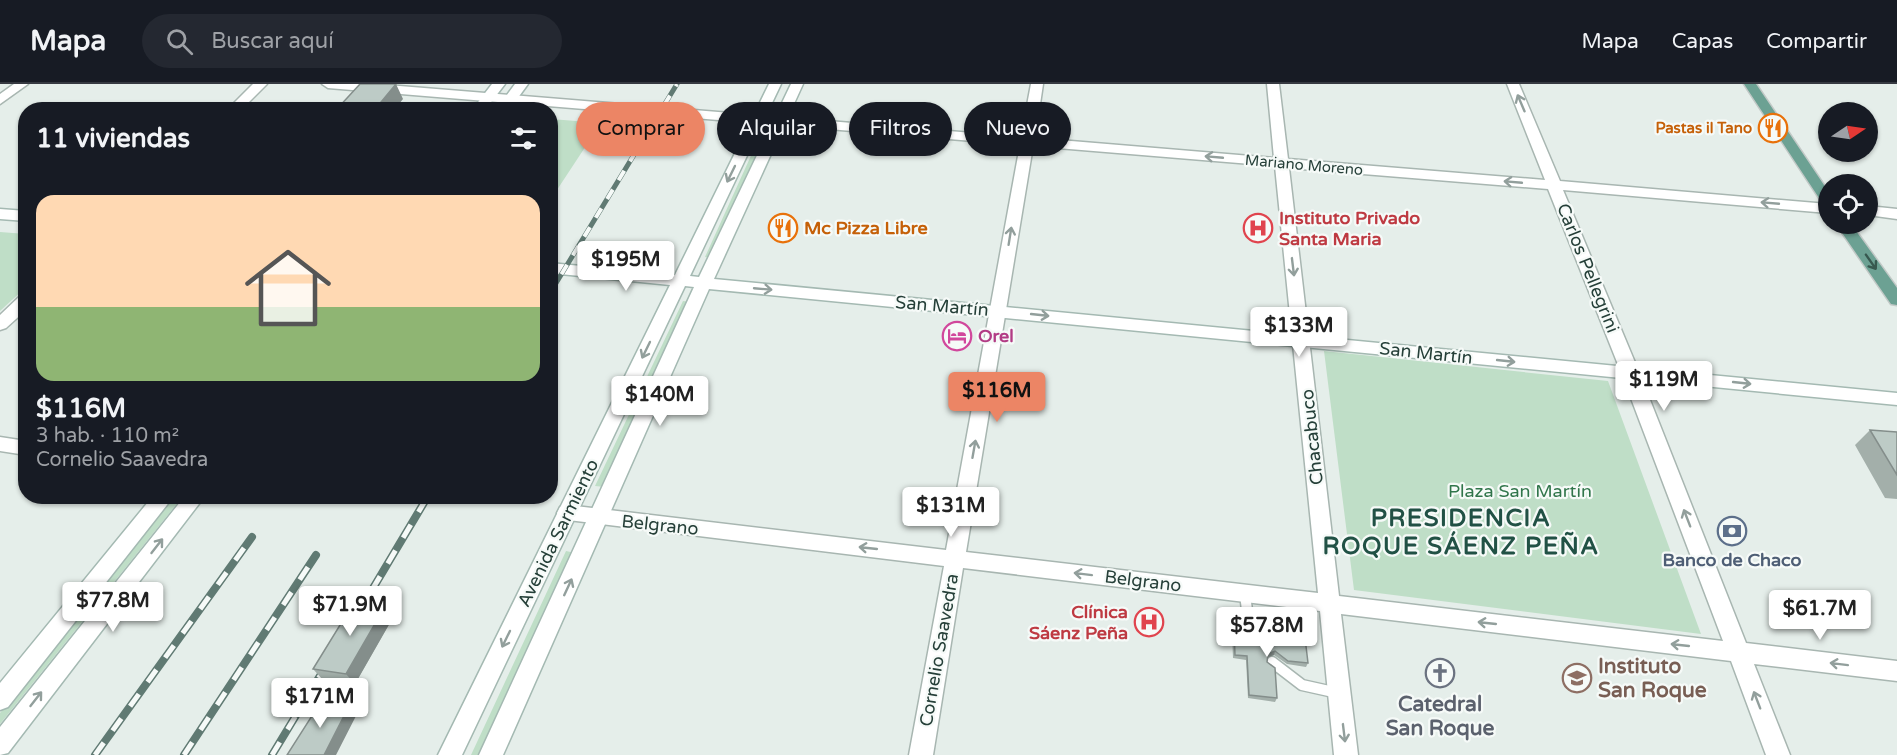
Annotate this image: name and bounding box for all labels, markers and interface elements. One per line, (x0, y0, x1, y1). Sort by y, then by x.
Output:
search box (142, 14, 562, 68)
text: Mapa (30, 24, 106, 58)
icon: search (163, 25, 196, 58)
text: Buscar aquí (211, 28, 334, 54)
text: Mapa (1582, 29, 1639, 54)
text: Capas (1672, 29, 1733, 54)
text: Compartir (1766, 29, 1867, 54)
one-way arrow (1515, 95, 1526, 113)
chip: Comprar (576, 102, 705, 156)
chip: Alquilar (717, 102, 837, 156)
chip: Filtros (849, 102, 952, 156)
chip: Nuevo (964, 102, 1071, 156)
north arrow (1818, 102, 1878, 162)
map controls (1818, 102, 1878, 234)
restaurant icon: Pastas il Tano (1757, 112, 1789, 144)
place label: Pastas il Tano (1655, 119, 1752, 137)
icon: filters (507, 122, 540, 155)
text: 11 viviendas (36, 123, 190, 154)
one-way arrow (1205, 151, 1225, 162)
street label: Mariano Moreno (1244, 151, 1364, 179)
one-way arrow (725, 165, 737, 183)
button: locate (1818, 174, 1878, 234)
one-way arrow (1504, 176, 1524, 187)
one-way arrow (1761, 197, 1781, 208)
street label: Carlos Pellegrini (1552, 200, 1624, 336)
place label: Instituto Privado Santa Maria (1279, 207, 1420, 250)
restaurant icon: Mc Pizza Libre (767, 212, 799, 244)
hospital icon: Instituto Privado Santa Maria (1242, 212, 1274, 244)
place label: Mc Pizza Libre (804, 217, 928, 239)
one-way arrow (1005, 227, 1016, 247)
icon: home (234, 234, 342, 342)
pin: $195M (584, 241, 668, 292)
text: $195M (591, 248, 661, 272)
one-way arrow (1865, 253, 1877, 270)
one-way arrow (1288, 257, 1299, 277)
one-way arrow (752, 284, 772, 295)
street label: San Martín (894, 291, 990, 321)
pin: $133M (1257, 307, 1341, 358)
one-way arrow (1030, 310, 1050, 321)
text: $133M (1264, 314, 1334, 338)
hotel icon: Orel (941, 320, 973, 352)
place label: Orel (978, 325, 1014, 347)
street label: San Martín (1378, 337, 1474, 369)
one-way arrow (640, 340, 652, 358)
one-way arrow (1496, 355, 1516, 366)
pin: $119M (1622, 361, 1706, 412)
text: $119M (1629, 368, 1699, 392)
pin: $116M (955, 372, 1039, 423)
pin: $140M (618, 376, 702, 427)
one-way arrow (1731, 378, 1751, 389)
text: $116M (962, 379, 1032, 403)
text: $140M (625, 383, 695, 407)
street label: Chacabuco (1296, 388, 1328, 486)
text: $116M (36, 393, 126, 424)
text: 3 hab. · 110 m² (36, 424, 179, 448)
one-way arrow (969, 440, 980, 459)
text: Cornelio Saavedra (36, 448, 208, 472)
street label: Avenida Sarmiento (513, 455, 603, 610)
park label: Plaza San Martín (1448, 480, 1592, 502)
pin: $131M (909, 487, 993, 538)
text: $131M (916, 494, 986, 518)
district label: PRESIDENCIA ROQUE SÁENZ PEÑA (1322, 504, 1600, 561)
street label: Belgrano (620, 510, 700, 540)
one-way arrow (1681, 510, 1692, 528)
bank icon: Banco de Chaco (1716, 515, 1748, 547)
one-way arrow (151, 538, 164, 554)
one-way arrow (859, 542, 879, 553)
place label: Banco de Chaco (1663, 549, 1802, 571)
street label: Belgrano (1103, 565, 1183, 597)
one-way arrow (1073, 568, 1093, 579)
street label: Cornelio Saavedra (915, 572, 963, 728)
one-way arrow (562, 579, 574, 597)
pin: $77.8M (64, 582, 162, 633)
pin: $71.9M (301, 586, 399, 637)
text: $77.8M (76, 589, 150, 613)
pin: $61.7M (1771, 590, 1869, 641)
text: $71.9M (313, 593, 387, 617)
text: $61.7M (1783, 597, 1857, 621)
place label: Clínica Sáenz Peña (1029, 601, 1128, 644)
hospital icon: Clínica Sáenz Peña (1133, 606, 1165, 638)
pin: $57.8M (1218, 607, 1316, 658)
text: $57.8M (1230, 614, 1304, 638)
one-way arrow (1477, 617, 1497, 628)
one-way arrow (500, 629, 512, 647)
one-way arrow (1671, 639, 1691, 650)
place label: Instituto San Roque (1598, 654, 1707, 703)
church icon: Catedral San Roque (1424, 657, 1456, 689)
one-way arrow (1830, 658, 1849, 669)
school or university icon: Instituto San Roque (1561, 662, 1593, 694)
pin: $171M (278, 678, 362, 729)
text: $171M (285, 685, 355, 709)
one-way arrow (30, 691, 43, 707)
one-way arrow (1751, 691, 1762, 710)
place label: Catedral San Roque (1386, 692, 1494, 741)
one-way arrow (1339, 722, 1350, 742)

